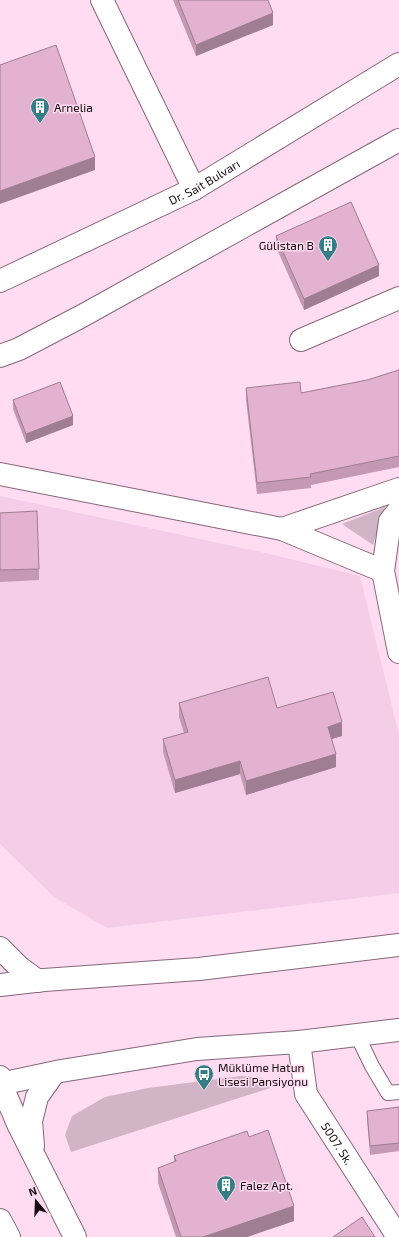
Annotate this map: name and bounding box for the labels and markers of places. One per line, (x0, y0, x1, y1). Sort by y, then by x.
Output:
building icon: Arnelia (29, 96, 51, 124)
place label: Arnelia (54, 100, 93, 114)
building icon: Gülistan B (317, 234, 339, 262)
place label: Gülistan B (259, 238, 314, 252)
place label: Müklüme Hatun Lisesi Pansiyonu (218, 1060, 308, 1088)
bus stop icon: Müklüme Hatun Lisesi Pansiyonu (193, 1063, 215, 1091)
building icon: Falez Apt. (215, 1174, 237, 1202)
place label: Falez Apt. (240, 1178, 293, 1192)

